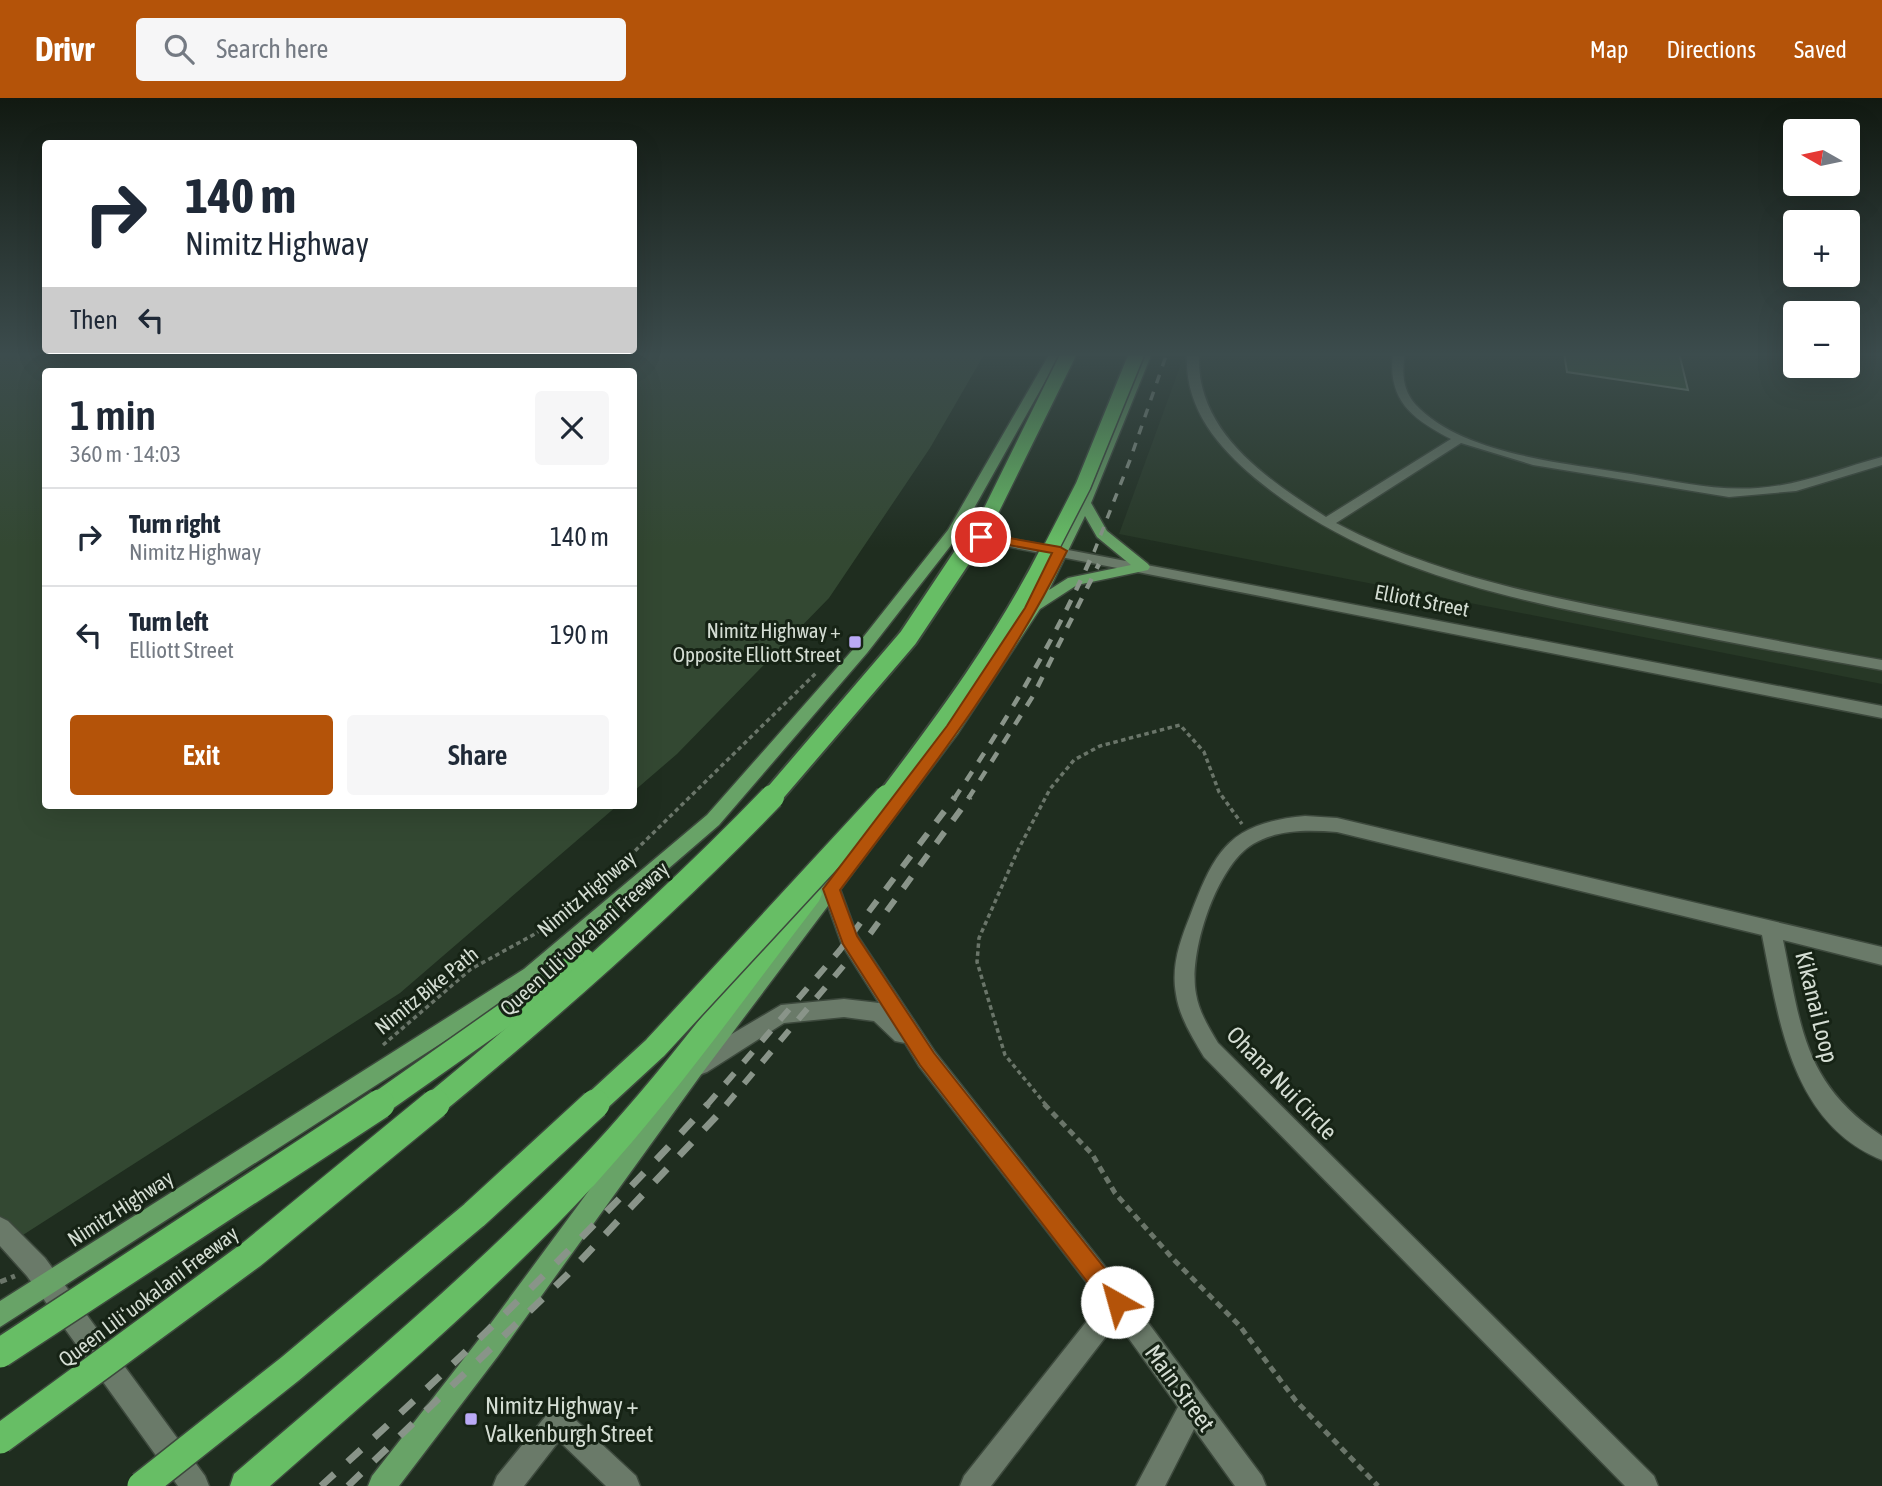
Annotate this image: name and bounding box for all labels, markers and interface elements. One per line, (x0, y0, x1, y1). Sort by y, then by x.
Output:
search box (136, 18, 626, 81)
text: Drivr (35, 30, 94, 68)
icon: search (160, 30, 198, 68)
text: Search here (216, 34, 328, 64)
text: Map (1590, 36, 1628, 63)
text: Directions (1666, 36, 1756, 63)
text: Saved (1794, 36, 1847, 63)
north arrow (1783, 119, 1860, 196)
map controls (1783, 119, 1860, 378)
text: 140 m (185, 167, 296, 223)
icon: right (70, 168, 161, 259)
button: + (1783, 210, 1860, 287)
text: Nimitz Highway (185, 225, 369, 262)
icon: left (132, 301, 170, 339)
button: − (1783, 301, 1860, 378)
text: Then (70, 305, 118, 335)
text: 1 min (70, 391, 156, 439)
button: close (535, 391, 609, 465)
text: 360 m · 14:03 (70, 441, 181, 467)
pin (951, 507, 1011, 567)
text: Turn right (129, 509, 220, 539)
icon: right (70, 518, 108, 556)
icon: arrive (962, 518, 1000, 556)
text: 140 m (550, 522, 609, 552)
text: Nimitz Highway (129, 539, 261, 565)
street label: Elliott Street (1373, 579, 1471, 621)
text: Turn left (129, 607, 209, 637)
icon: left (70, 616, 108, 654)
place label: Nimitz Highway + Opposite Elliott Street (673, 618, 841, 666)
text: 190 m (550, 620, 609, 650)
marker: Nimitz Highway + Opposite Elliott Street (847, 634, 863, 650)
text: Elliott Street (129, 637, 234, 663)
button: Exit (70, 715, 333, 795)
button: Share (347, 715, 609, 795)
street label: Nimitz Highway (532, 845, 640, 941)
street label: Queen Liliʻuokalani Freeway (495, 856, 673, 1020)
street label: Nimitz Bike Path (370, 941, 482, 1039)
street label: Kikanai Loop (1790, 949, 1844, 1065)
street label: Ohana Nui Circle (1221, 1021, 1343, 1145)
street label: Nimitz Highway (63, 1165, 177, 1251)
street label: Queen Liliʻuokalani Freeway (54, 1220, 243, 1371)
position arrow (1080, 1265, 1154, 1339)
street label: Main Street (1140, 1339, 1220, 1437)
place label: Nimitz Highway + Valkenburgh Street (485, 1392, 653, 1447)
marker: Nimitz Highway + Valkenburgh Street (463, 1411, 479, 1427)

